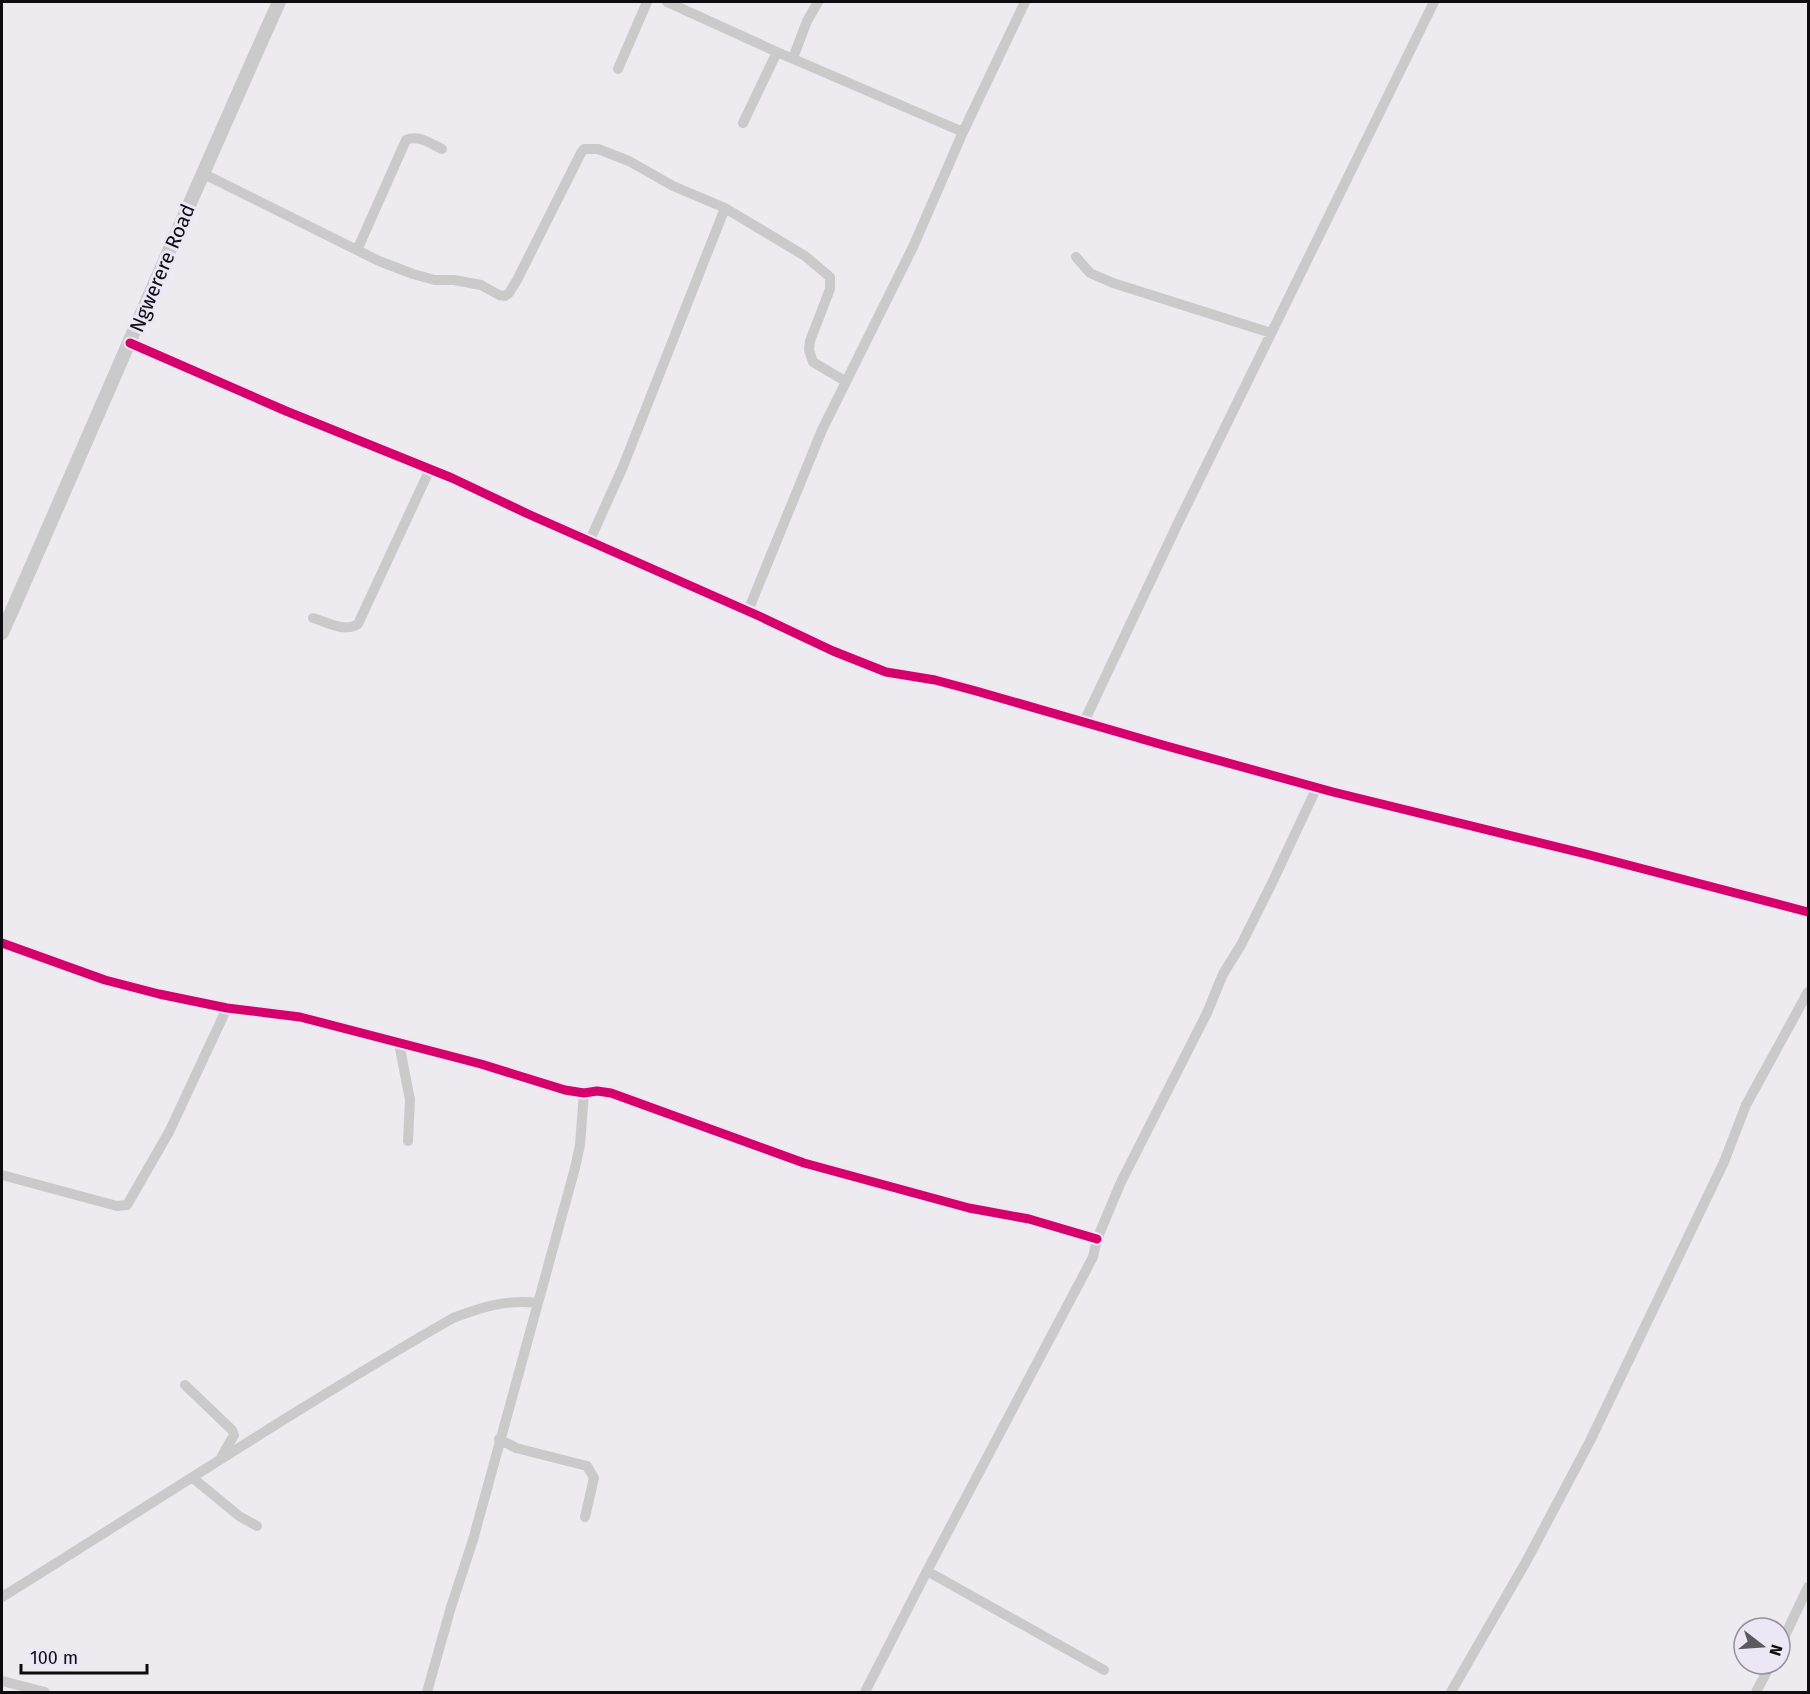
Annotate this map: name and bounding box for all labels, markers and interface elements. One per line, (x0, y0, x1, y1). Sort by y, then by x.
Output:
street label: Ngwerere Road (124, 200, 200, 336)
north arrow (1732, 1616, 1792, 1676)
scale bar (21, 1637, 147, 1675)
text: N (1765, 1642, 1787, 1658)
text: 100 m (30, 1647, 78, 1669)

